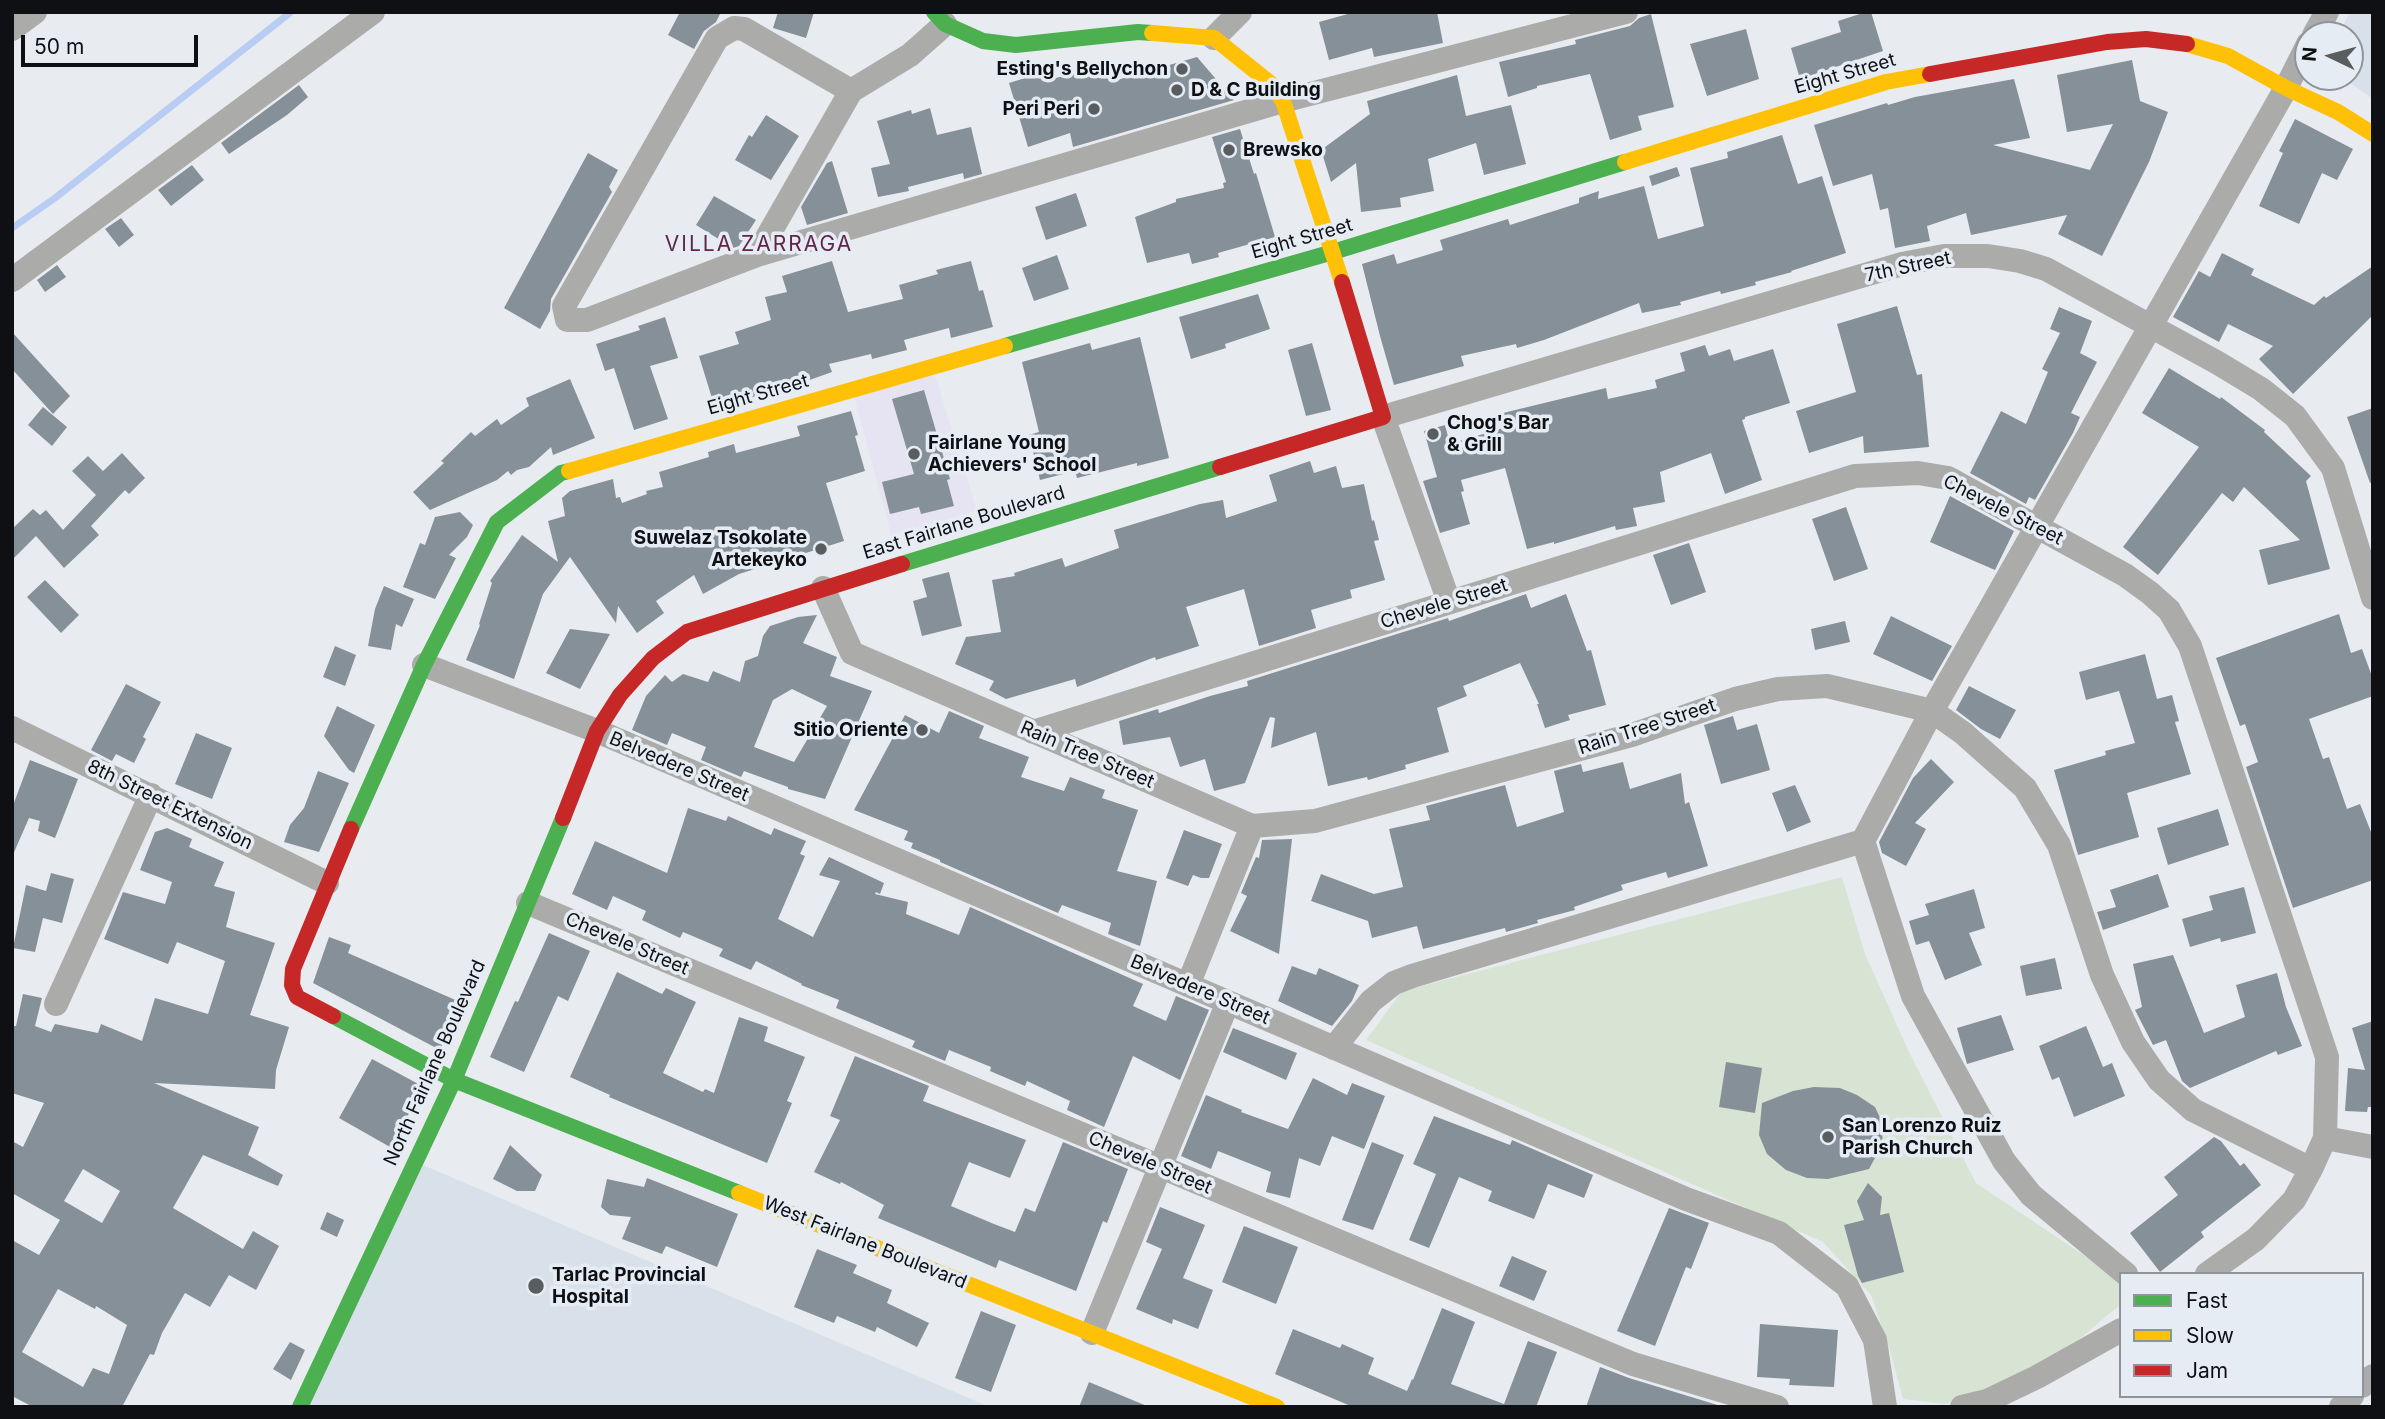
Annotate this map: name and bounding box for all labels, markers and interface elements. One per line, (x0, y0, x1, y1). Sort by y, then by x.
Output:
scale bar (24, 21, 201, 65)
north arrow (2294, 21, 2364, 91)
text: 50 m (34, 34, 84, 59)
text: N (2297, 46, 2322, 63)
street label: Eight Street (1792, 49, 1898, 99)
place label: Esting's Bellychon (996, 58, 1168, 80)
marker: Esting's Bellychon (1174, 61, 1190, 77)
place label: D & C Building (1191, 79, 1321, 101)
marker: D & C Building (1169, 82, 1185, 98)
place label: Peri Peri (1003, 98, 1080, 120)
marker: Peri Peri (1086, 101, 1102, 117)
place label: Brewsko (1243, 139, 1323, 161)
marker: Brewsko (1221, 142, 1237, 158)
street label: Eight Street (1249, 214, 1355, 264)
district label: VILLA ZARRAGA (666, 232, 852, 258)
street label: 7th Street (1863, 247, 1953, 287)
street label: Eight Street (705, 370, 811, 420)
place label: Chog's Bar & Grill (1447, 412, 1549, 456)
marker: Chog's Bar & Grill (1425, 426, 1441, 442)
place label: Fairlane Young Achievers' School (928, 432, 1096, 476)
marker: Fairlane Young Achievers' School (906, 446, 922, 462)
street label: Chevele Street (1939, 470, 2067, 550)
street label: East Fairlane Boulevard (860, 481, 1068, 565)
place label: Suwelaz Tsokolate Artekeyko (634, 527, 807, 571)
marker: Suwelaz Tsokolate Artekeyko (813, 541, 829, 557)
street label: Chevele Street (1378, 574, 1510, 634)
street label: Rain Tree Street (1575, 694, 1719, 760)
street label: Rain Tree Street (1017, 717, 1157, 793)
place label: Sitio Oriente (793, 719, 908, 741)
marker: Sitio Oriente (914, 722, 930, 738)
street label: Belvedere Street (606, 727, 752, 807)
street label: 8th Street Extension (84, 755, 256, 855)
street label: Chevele Street (562, 908, 692, 980)
street label: Belvedere Street (1127, 950, 1273, 1030)
street label: North Fairlane Boulevard (379, 957, 491, 1169)
place label: San Lorenzo Ruiz Parish Church (1842, 1115, 2002, 1159)
street label: Chevele Street (1085, 1127, 1215, 1199)
marker: San Lorenzo Ruiz Parish Church (1820, 1129, 1836, 1145)
street label: West Fairlane Boulevard (760, 1192, 970, 1294)
place label: Tarlac Provincial Hospital (552, 1264, 706, 1308)
legend (2119, 1272, 2364, 1398)
marker: Tarlac Provincial Hospital (526, 1276, 546, 1296)
text: Fast (2186, 1288, 2228, 1313)
text: Slow (2186, 1323, 2234, 1348)
text: Jam (2186, 1358, 2228, 1383)

